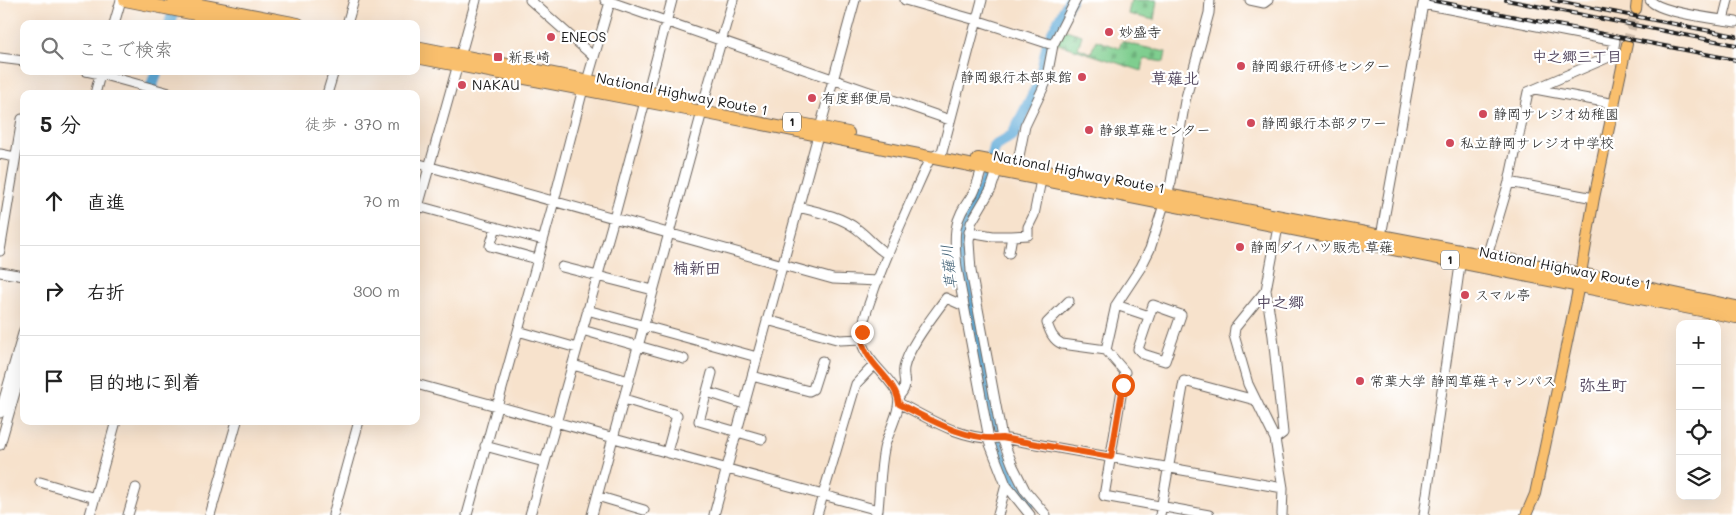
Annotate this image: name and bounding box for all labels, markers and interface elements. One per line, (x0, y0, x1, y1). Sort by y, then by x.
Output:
search box (20, 20, 420, 75)
place label: 妙盛寺 (1119, 22, 1161, 41)
marker: 妙盛寺 (1103, 26, 1115, 38)
place label: ENEOS (561, 27, 606, 46)
marker: ENEOS (545, 31, 557, 43)
icon: search (38, 34, 66, 62)
text: ここで検索 (78, 36, 173, 61)
district label: 中之郷三丁目 (1532, 46, 1622, 66)
place label: 新長崎 (508, 47, 550, 66)
marker: 新長崎 (492, 51, 504, 63)
place label: 静岡銀行研修センター (1251, 56, 1390, 75)
marker: 静岡銀行研修センター (1235, 60, 1247, 72)
place label: 静岡銀行本部東館 (960, 67, 1072, 86)
district label: 草薙北 (1151, 67, 1199, 88)
street label: National Highway Route 1 (595, 68, 770, 119)
marker: 静岡銀行本部東館 (1076, 71, 1088, 83)
place label: NAKAU (472, 75, 520, 94)
marker: NAKAU (456, 79, 468, 91)
place label: 有度郵便局 (822, 88, 892, 107)
marker: 有度郵便局 (806, 92, 818, 104)
place label: 静岡サレジオ幼稚園 (1493, 104, 1619, 123)
marker: 静岡サレジオ幼稚園 (1477, 108, 1489, 120)
text: 5 分 (40, 110, 81, 137)
road number: 1 (783, 112, 801, 132)
text: 徒歩 · 370 m (305, 113, 400, 134)
place label: 静岡銀行本部タワー (1261, 113, 1387, 132)
marker: 静岡銀行本部タワー (1245, 117, 1257, 129)
place label: 静銀草薙センター (1099, 120, 1210, 139)
marker: 静銀草薙センター (1083, 124, 1095, 136)
place label: 私立静岡サレジオ中学校 (1460, 133, 1614, 152)
marker: 私立静岡サレジオ中学校 (1444, 137, 1456, 149)
street label: National Highway Route 1 (992, 146, 1167, 197)
icon: ahead (40, 187, 68, 215)
text: 直進 (87, 189, 125, 214)
text: 70 m (363, 190, 400, 211)
place label: 静岡ダイハツ販売 草薙 (1250, 237, 1393, 256)
marker: 静岡ダイハツ販売 草薙 (1234, 241, 1246, 253)
street label: National Highway Route 1 (1478, 242, 1653, 293)
water label: 草薙川 (936, 244, 960, 291)
road number: 1 (1441, 250, 1459, 270)
district label: 楠新田 (673, 257, 721, 278)
icon: right (40, 277, 68, 305)
text: 右折 (87, 279, 125, 304)
text: 300 m (353, 280, 400, 301)
place label: スマル亭 (1475, 285, 1530, 304)
marker: スマル亭 (1459, 289, 1471, 301)
district label: 中之郷 (1256, 291, 1304, 312)
map controls (1676, 320, 1721, 500)
button: + (1676, 320, 1721, 365)
route end (851, 321, 874, 344)
button: − (1676, 365, 1721, 410)
icon: arrive (40, 367, 68, 395)
text: 目的地に到着 (87, 369, 201, 394)
place label: 常葉大学 静岡草薙キャンパス (1370, 371, 1556, 390)
route start (1112, 374, 1135, 397)
district label: 弥生町 (1579, 374, 1627, 395)
marker: 常葉大学 静岡草薙キャンパス (1354, 375, 1366, 387)
button: locate (1676, 410, 1721, 455)
button: layers (1676, 455, 1721, 500)

